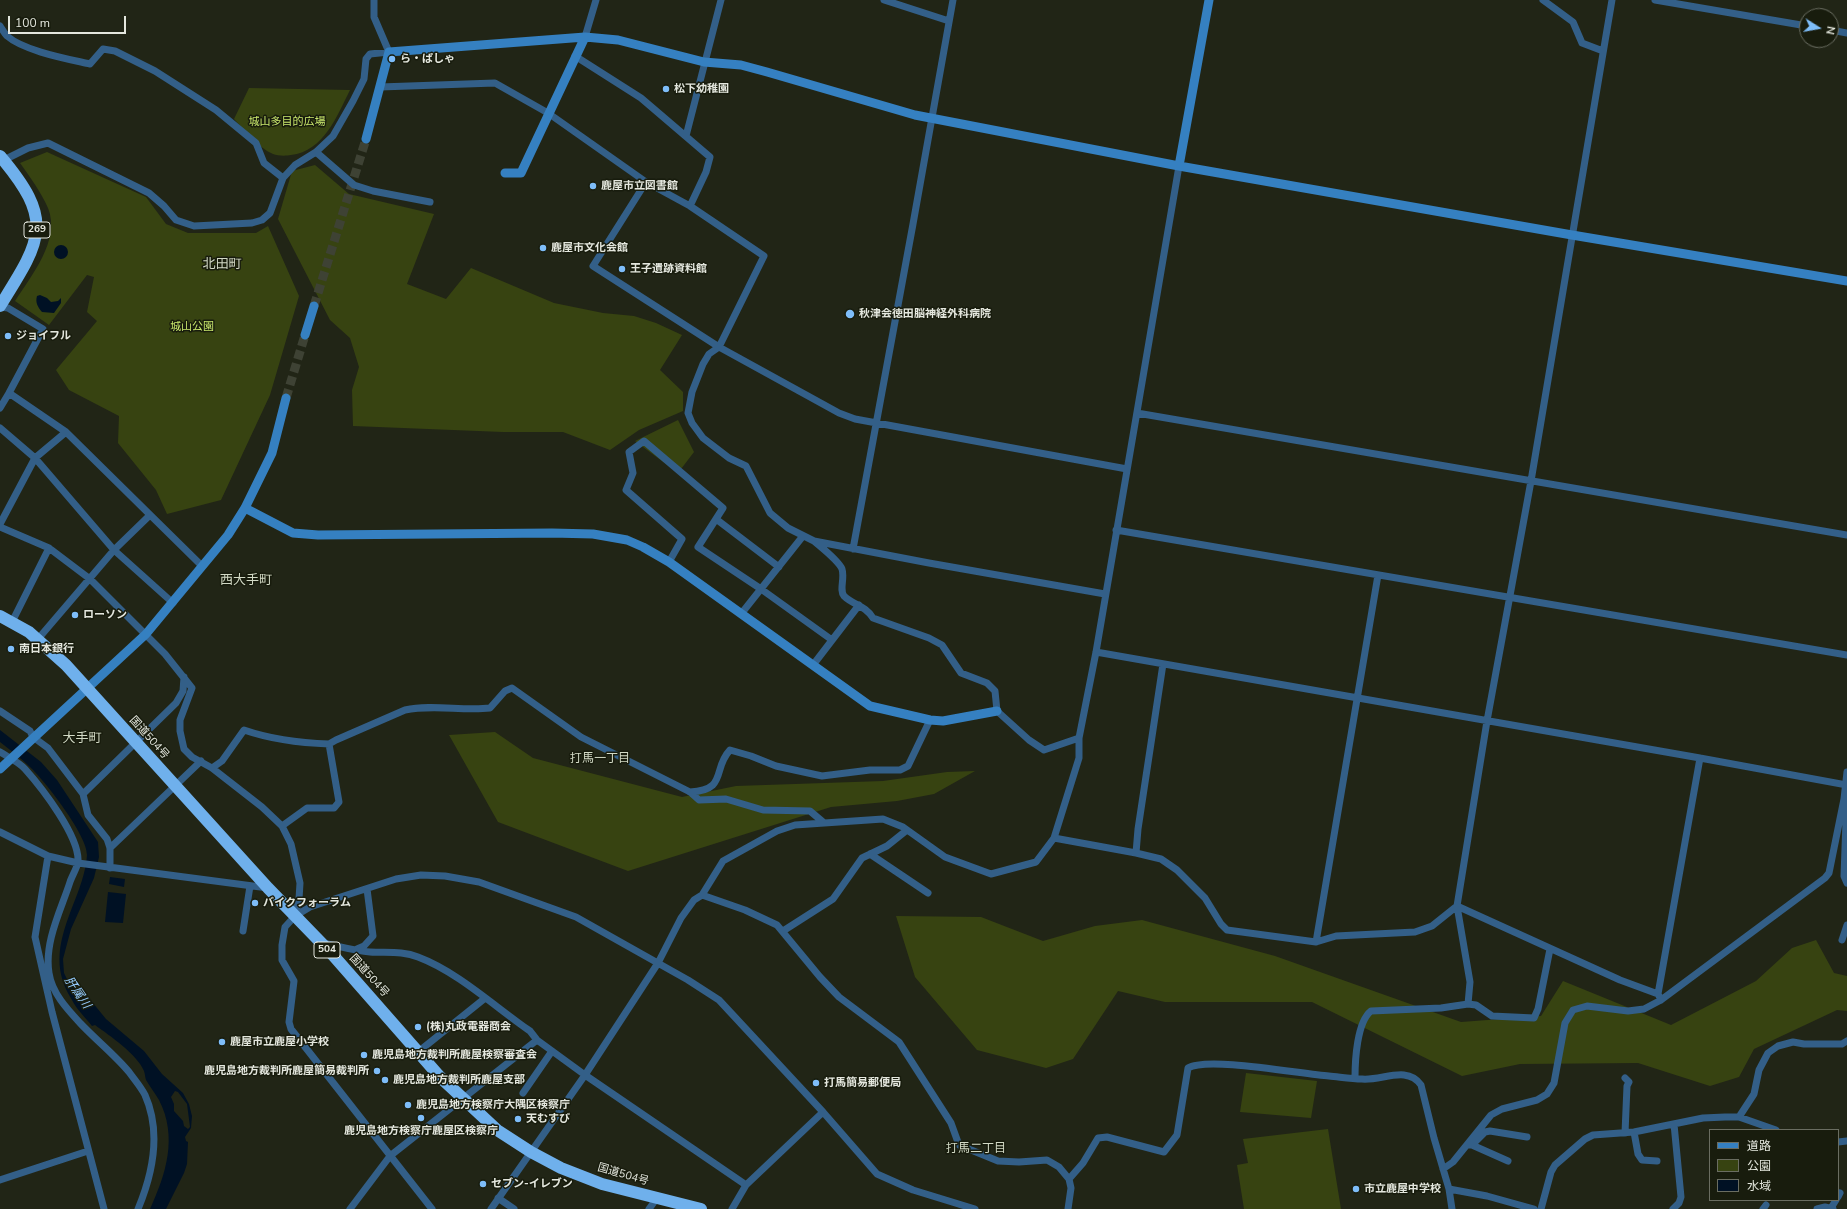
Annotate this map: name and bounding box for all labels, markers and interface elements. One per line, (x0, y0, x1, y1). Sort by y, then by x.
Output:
scale bar (10, 8, 128, 34)
north arrow (1799, 8, 1839, 48)
text: 100 m (15, 15, 50, 31)
text: N (1822, 25, 1838, 36)
place label: ら・ぱしゃ (400, 52, 455, 66)
marker: ら・ぱしゃ (387, 54, 397, 64)
place label: 松下幼稚園 (674, 82, 729, 96)
marker: 松下幼稚園 (661, 84, 671, 94)
park label: 城山多目的広場 (249, 115, 325, 129)
place label: 鹿屋市立図書館 (601, 179, 678, 193)
marker: 鹿屋市立図書館 (588, 181, 598, 191)
road number: 269 (24, 222, 50, 238)
place label: 鹿屋市文化会館 (551, 241, 628, 255)
marker: 鹿屋市文化会館 (538, 243, 548, 253)
district label: 北田町 (203, 257, 241, 273)
place label: 王子遺跡資料館 (630, 262, 707, 276)
marker: 王子遺跡資料館 (617, 264, 627, 274)
place label: 秋津会徳田脳神経外科病院 (859, 307, 991, 321)
marker: 秋津会徳田脳神経外科病院 (844, 308, 856, 320)
park label: 城山公園 (170, 320, 214, 334)
place label: ジョイフル (16, 329, 71, 343)
marker: ジョイフル (3, 331, 13, 341)
district label: 西大手町 (220, 573, 272, 589)
place label: ローソン (83, 608, 127, 622)
marker: ローソン (70, 610, 80, 620)
place label: 南日本銀行 (19, 642, 74, 656)
marker: 南日本銀行 (6, 644, 16, 654)
street label: 国道504号 (126, 714, 172, 762)
district label: 大手町 (63, 731, 101, 747)
district label: 打馬一丁目 (570, 752, 630, 766)
place label: バイクフォーラム (263, 896, 351, 910)
marker: バイクフォーラム (250, 898, 260, 908)
road number: 504 (314, 942, 340, 958)
street label: 国道504号 (346, 952, 392, 1000)
water label: 肝属川 (61, 974, 93, 1012)
place label: (株)丸政電器商会 (426, 1020, 511, 1034)
marker: (株)丸政電器商会 (413, 1022, 423, 1032)
place label: 鹿屋市立鹿屋小学校 (230, 1035, 329, 1049)
marker: 鹿屋市立鹿屋小学校 (217, 1037, 227, 1047)
place label: 鹿児島地方裁判所鹿屋検察審査会 (372, 1048, 537, 1062)
marker: 鹿児島地方裁判所鹿屋検察審査会 (359, 1050, 369, 1060)
place label: 鹿児島地方裁判所鹿屋簡易裁判所 (204, 1064, 369, 1078)
marker: 鹿児島地方裁判所鹿屋簡易裁判所 (372, 1066, 382, 1076)
place label: 鹿児島地方裁判所鹿屋支部 (393, 1073, 525, 1087)
marker: 鹿児島地方裁判所鹿屋支部 (380, 1075, 390, 1085)
place label: 打馬簡易郵便局 (824, 1076, 901, 1090)
marker: 打馬簡易郵便局 (811, 1078, 821, 1088)
place label: 鹿児島地方検察庁大隅区検察庁 (416, 1098, 570, 1112)
marker: 鹿児島地方検察庁大隅区検察庁 (403, 1100, 413, 1110)
place label: 天むすび (526, 1112, 570, 1126)
marker: 鹿児島地方検察庁鹿屋区検察庁 (416, 1113, 426, 1123)
marker: 天むすび (513, 1114, 523, 1124)
place label: 鹿児島地方検察庁鹿屋区検察庁 (344, 1124, 498, 1138)
legend (1709, 1129, 1839, 1201)
text: 道路 (1747, 1138, 1771, 1154)
district label: 打馬二丁目 (946, 1142, 1006, 1156)
text: 公園 (1747, 1158, 1771, 1174)
street label: 国道504号 (596, 1161, 650, 1189)
place label: セブン-イレブン (491, 1177, 573, 1191)
text: 水域 (1747, 1178, 1771, 1194)
marker: セブン-イレブン (478, 1179, 488, 1189)
place label: 市立鹿屋中学校 (1364, 1182, 1441, 1196)
marker: 市立鹿屋中学校 (1351, 1184, 1361, 1194)

